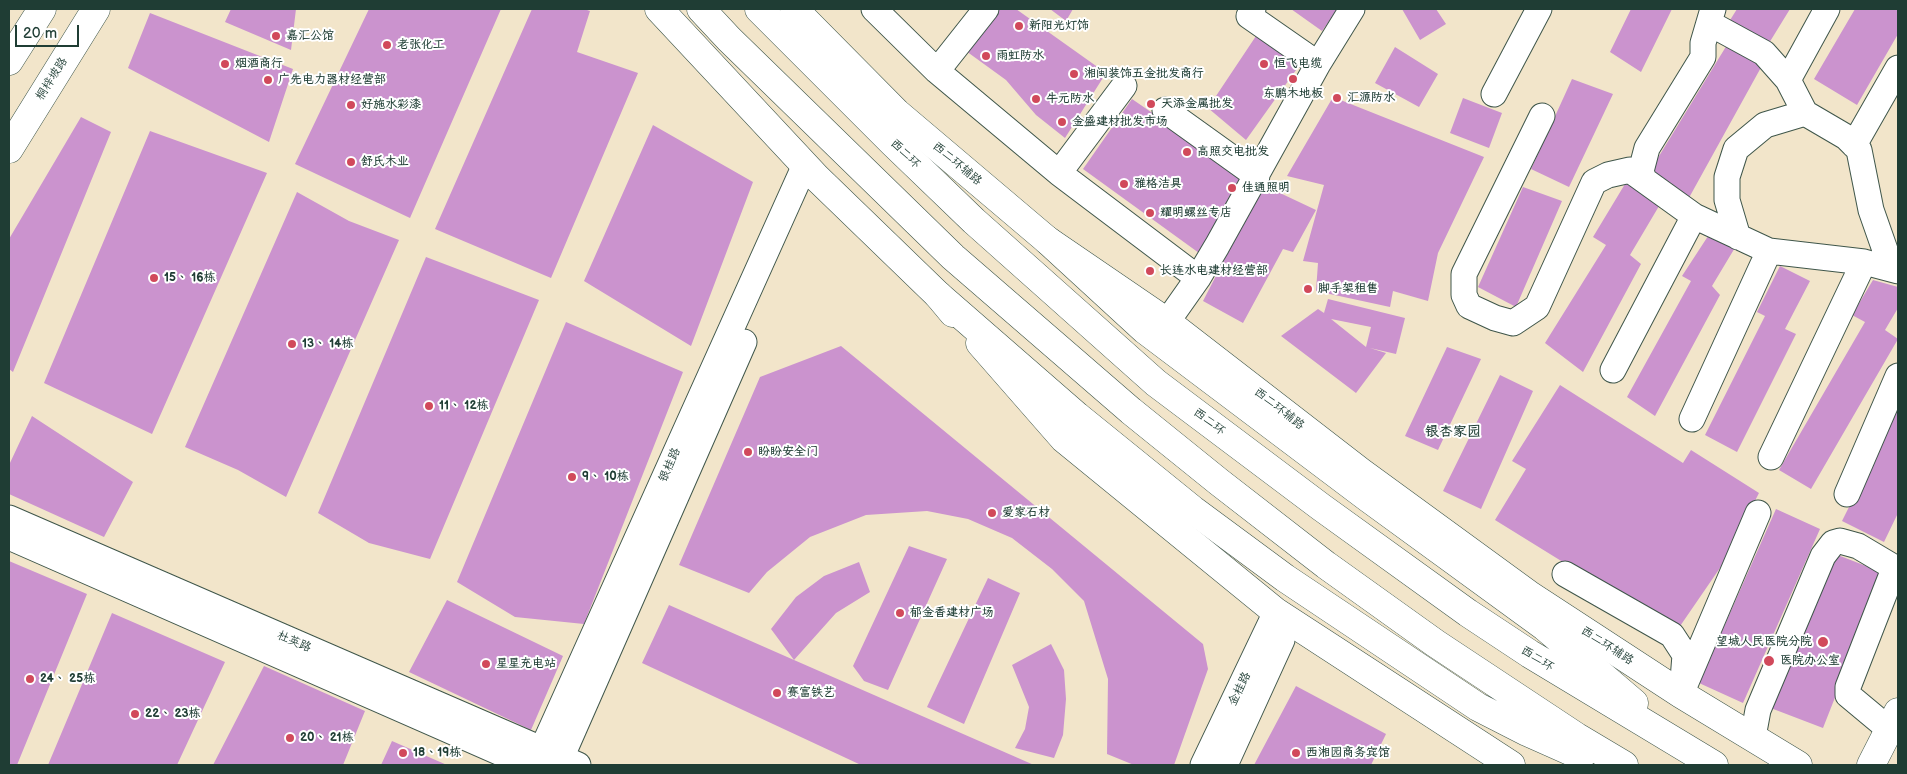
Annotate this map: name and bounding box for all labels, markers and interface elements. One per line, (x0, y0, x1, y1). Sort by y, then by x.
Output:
scale bar (18, 15, 81, 47)
place label: 新阳光灯饰 (1029, 19, 1089, 33)
marker: 新阳光灯饰 (1013, 20, 1025, 32)
text: 20 m (23, 24, 57, 43)
place label: 嘉汇公馆 (286, 29, 334, 43)
marker: 嘉汇公馆 (270, 30, 282, 42)
place label: 老张化工 (397, 38, 445, 52)
marker: 老张化工 (381, 39, 393, 51)
place label: 雨虹防水 (996, 49, 1044, 63)
marker: 雨虹防水 (980, 50, 992, 62)
street label: 桐梓坡路 (33, 55, 71, 103)
place label: 烟酒商行 (235, 57, 283, 71)
place label: 恒飞电缆 (1274, 57, 1322, 71)
marker: 烟酒商行 (219, 58, 231, 70)
marker: 恒飞电缆 (1258, 58, 1270, 70)
place label: 湘闽装饰五金批发商行 (1084, 67, 1204, 81)
marker: 湘闽装饰五金批发商行 (1068, 68, 1080, 80)
place label: 广先电力器材经营部 (278, 73, 386, 87)
marker: 东鹏木地板 (1287, 73, 1299, 85)
marker: 广先电力器材经营部 (262, 74, 274, 86)
place label: 东鹏木地板 (1263, 87, 1323, 101)
place label: 汇源防水 (1347, 91, 1395, 105)
place label: 牛元防水 (1046, 92, 1094, 106)
marker: 汇源防水 (1331, 92, 1343, 104)
marker: 牛元防水 (1030, 93, 1042, 105)
place label: 天添金属批发 (1161, 97, 1233, 111)
place label: 好施水彩漆 (361, 98, 421, 112)
marker: 天添金属批发 (1145, 98, 1157, 110)
marker: 好施水彩漆 (345, 99, 357, 111)
place label: 金盛建材批发市场 (1072, 115, 1168, 129)
marker: 金盛建材批发市场 (1056, 116, 1068, 128)
street label: 西二环 (887, 136, 923, 172)
street label: 西二环辅路 (929, 139, 985, 189)
place label: 高照交电批发 (1197, 145, 1269, 159)
marker: 高照交电批发 (1181, 146, 1193, 158)
place label: 舒氏木业 (361, 155, 409, 169)
marker: 舒氏木业 (345, 156, 357, 168)
place label: 雅格洁具 (1134, 177, 1182, 191)
marker: 雅格洁具 (1118, 178, 1130, 190)
place label: 佳通照明 (1242, 181, 1290, 195)
marker: 佳通照明 (1226, 182, 1238, 194)
place label: 耀明螺丝专店 (1160, 206, 1232, 220)
marker: 耀明螺丝专店 (1144, 207, 1156, 219)
place label: 长连水电建材经营部 (1160, 264, 1268, 278)
marker: 长连水电建材经营部 (1144, 265, 1156, 277)
place label: 15、 16栋 (164, 271, 216, 285)
marker: 15、 16栋 (148, 272, 160, 284)
place label: 脚手架租售 (1318, 282, 1378, 296)
marker: 脚手架租售 (1302, 283, 1314, 295)
place label: 13、 14栋 (302, 337, 353, 351)
marker: 13、 14栋 (286, 338, 298, 350)
street label: 西二环辅路 (1251, 385, 1307, 433)
place label: 11、 12栋 (439, 399, 489, 413)
marker: 11、 12栋 (423, 400, 435, 412)
street label: 西二环 (1190, 405, 1228, 439)
district label: 银杏家园 (1425, 424, 1481, 440)
place label: 盼盼安全门 (758, 445, 818, 459)
street label: 银桂路 (656, 446, 684, 484)
marker: 盼盼安全门 (742, 446, 754, 458)
place label: 9、 10栋 (582, 470, 629, 484)
marker: 9、 10栋 (566, 471, 578, 483)
place label: 爱家石材 (1002, 506, 1050, 520)
marker: 爱家石材 (986, 507, 998, 519)
place label: 郁金香建材广场 (910, 606, 994, 620)
marker: 郁金香建材广场 (894, 607, 906, 619)
street label: 西二环辅路 (1578, 624, 1636, 668)
street label: 杜英路 (275, 628, 313, 656)
place label: 望城人民医院分院 (1716, 635, 1812, 649)
marker: 望城人民医院分院 (1816, 635, 1830, 649)
street label: 西二环 (1518, 643, 1556, 675)
marker: 医院办公室 (1762, 654, 1776, 668)
place label: 医院办公室 (1780, 654, 1840, 668)
place label: 星星充电站 (496, 657, 556, 671)
marker: 星星充电站 (480, 658, 492, 670)
street label: 金桂路 (1226, 670, 1254, 708)
place label: 24、 25栋 (40, 672, 95, 686)
marker: 24、 25栋 (24, 673, 36, 685)
place label: 赛富铁艺 (787, 686, 835, 700)
marker: 赛富铁艺 (771, 687, 783, 699)
place label: 22、 23栋 (145, 707, 201, 721)
marker: 22、 23栋 (129, 708, 141, 720)
place label: 20、 21栋 (300, 731, 354, 745)
marker: 20、 21栋 (284, 732, 296, 744)
place label: 18、19栋 (413, 746, 461, 760)
place label: 西湘园商务宾馆 (1306, 746, 1390, 760)
marker: 18、19栋 (397, 747, 409, 759)
marker: 西湘园商务宾馆 (1290, 747, 1302, 759)

